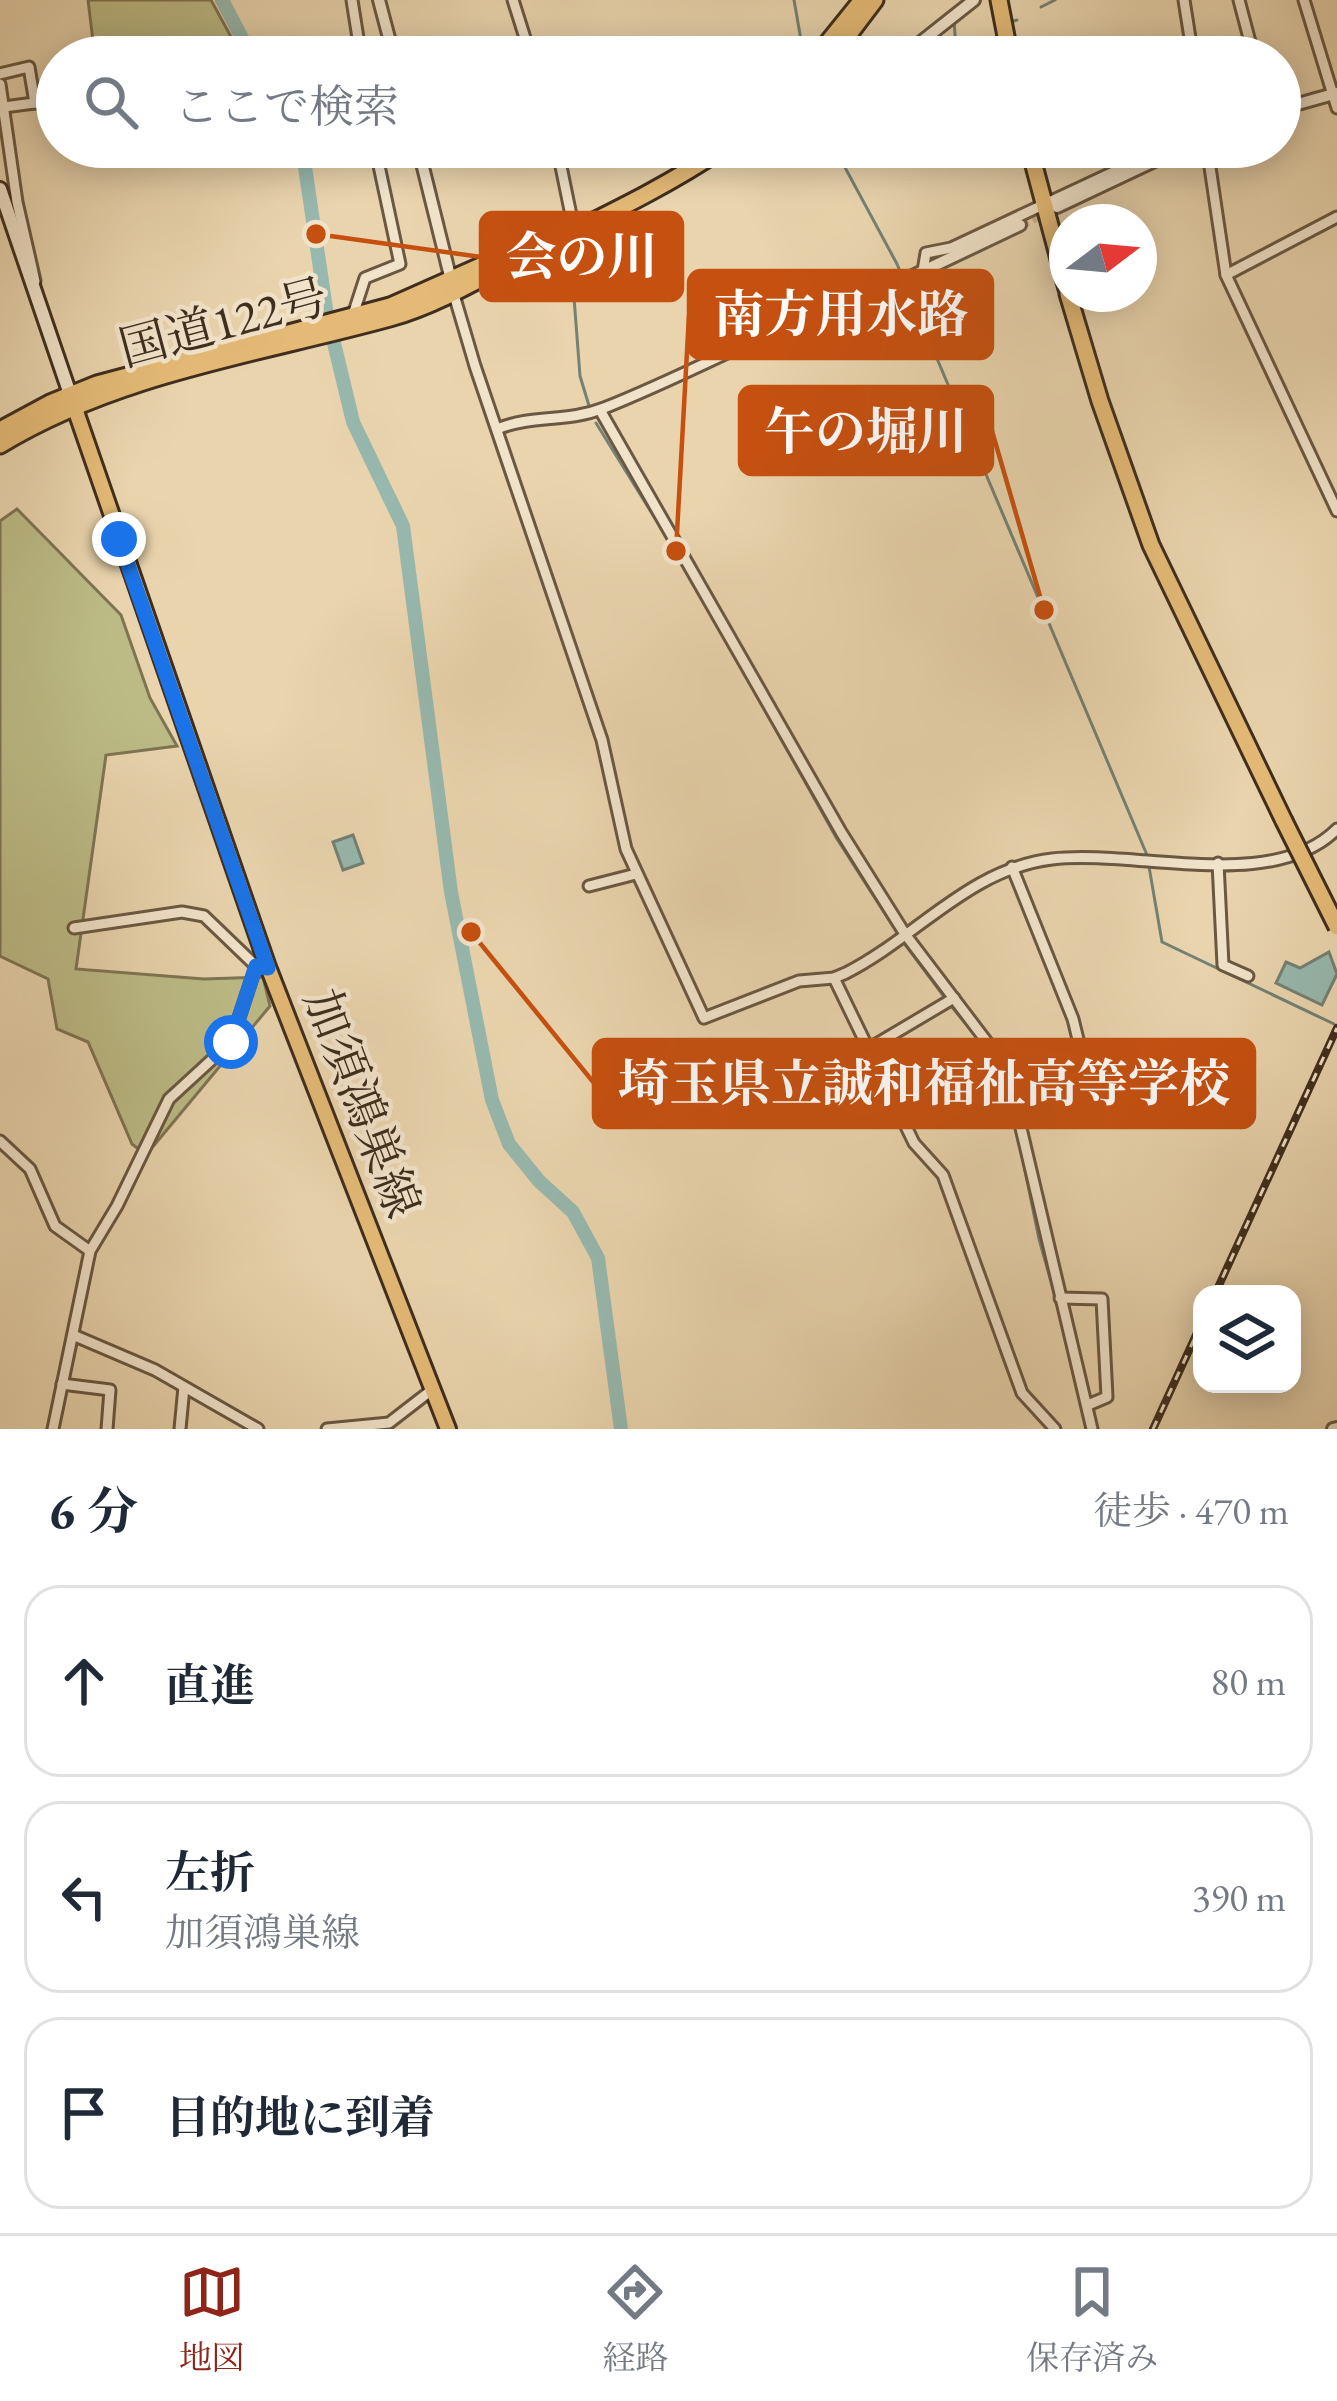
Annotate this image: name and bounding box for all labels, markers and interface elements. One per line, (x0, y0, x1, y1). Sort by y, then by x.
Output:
search box (36, 36, 1301, 168)
icon: search (78, 69, 144, 135)
text: ここで検索 (174, 77, 399, 135)
north arrow (1049, 204, 1157, 312)
callout: 会の川 (481, 213, 682, 300)
text: 会の川 (505, 223, 659, 289)
street label: 国道122号 (112, 264, 334, 380)
callout: 南方用水路 (689, 271, 992, 358)
text: 南方用水路 (713, 281, 969, 347)
callout: 午の堀川 (740, 387, 992, 474)
text: 午の堀川 (764, 398, 968, 464)
route end (92, 512, 146, 566)
street label: 加須鴻巣線 (291, 980, 435, 1226)
route start (204, 1015, 258, 1069)
callout: 埼玉県立誠和福祉高等学校 (594, 1040, 1254, 1127)
text: 埼玉県立誠和福祉高等学校 (618, 1050, 1230, 1116)
map controls (1193, 1285, 1301, 1393)
button: layers (1193, 1285, 1301, 1393)
text: 6 分 (48, 1478, 138, 1544)
text: 徒歩 · 470 m (1093, 1485, 1289, 1536)
icon: ahead (51, 1648, 117, 1714)
text: 直進 (165, 1656, 255, 1714)
text: 80 m (1210, 1656, 1286, 1707)
text: 左折 (165, 1843, 255, 1901)
icon: left (51, 1864, 117, 1930)
text: 390 m (1192, 1872, 1286, 1923)
text: 加須鴻巣線 (165, 1907, 360, 1958)
icon: arrive (51, 2080, 117, 2146)
text: 目的地に到着 (165, 2088, 435, 2146)
tab: 地図 (179, 2259, 245, 2379)
tab: 経路 (602, 2259, 668, 2379)
tab: 保存済み (1026, 2259, 1158, 2379)

